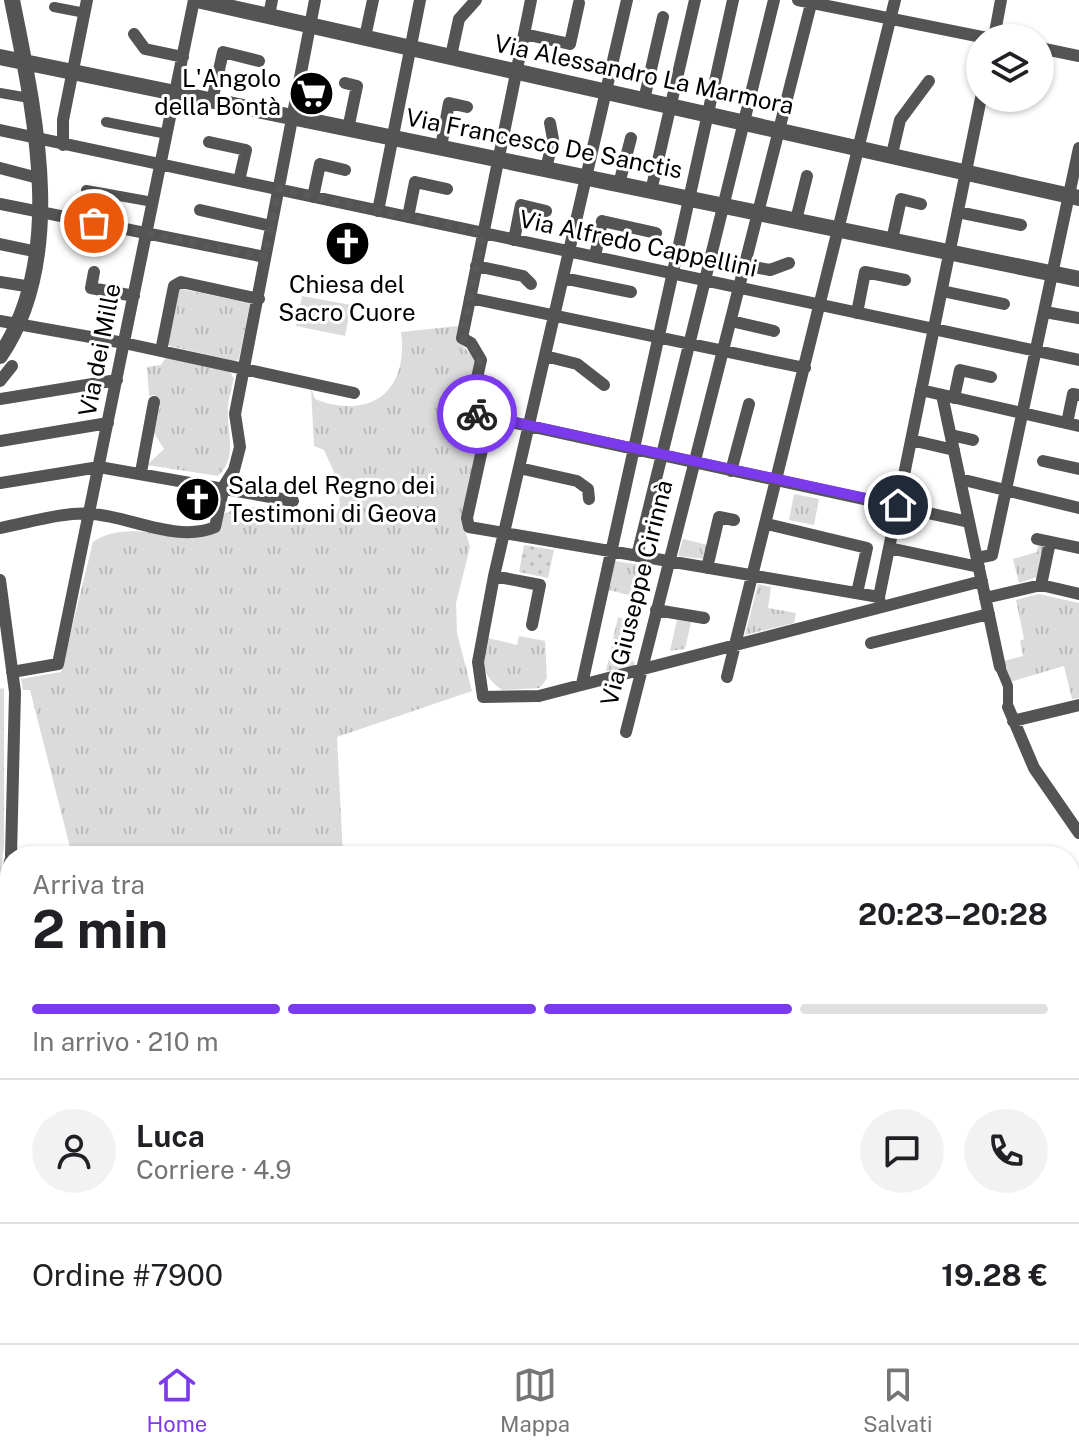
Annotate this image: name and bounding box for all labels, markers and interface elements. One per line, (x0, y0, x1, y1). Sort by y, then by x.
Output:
map controls (966, 24, 1054, 112)
button: layers (966, 24, 1054, 112)
street label: Via Alessandro La Marmora (492, 29, 797, 119)
place label: L'Angolo della Bontà (154, 64, 281, 120)
supermarket icon: L'Angolo della Bontà (288, 69, 336, 117)
street label: Via Francesco De Sanctis (403, 102, 685, 184)
pin (60, 189, 128, 257)
icon: bag (72, 201, 116, 245)
street label: Via Alfredo Cappellini (517, 204, 760, 282)
church icon: Chiesa del Sacro Cuore (323, 219, 371, 267)
place label: Chiesa del Sacro Cuore (278, 270, 416, 326)
street label: Via dei Mille (72, 281, 126, 419)
courier (437, 374, 517, 454)
icon: bike (455, 392, 499, 436)
place label: Sala del Regno dei Testimoni di Geova (228, 471, 437, 527)
pin (864, 471, 932, 539)
church icon: Sala del Regno dei Testimoni di Geova (173, 476, 221, 524)
street label: Via Giuseppe Cirinnà (594, 477, 678, 708)
icon: home (876, 483, 920, 527)
text: Arriva tra (32, 869, 145, 900)
text: 20:23–20:28 (858, 896, 1048, 932)
text: 2 min (32, 899, 168, 960)
text: In arrivo · 210 m (32, 1026, 218, 1057)
button: person (32, 1109, 116, 1193)
button: chat (860, 1109, 944, 1193)
button: phone (964, 1109, 1048, 1193)
text: Luca (136, 1118, 205, 1154)
text: Corriere · 4.9 (136, 1154, 291, 1185)
text: Ordine #7900 (32, 1257, 223, 1293)
text: 19.28 € (941, 1257, 1048, 1293)
tab: Home (146, 1363, 207, 1437)
tab: Mappa (500, 1363, 570, 1437)
tab: Salvati (863, 1363, 933, 1437)

